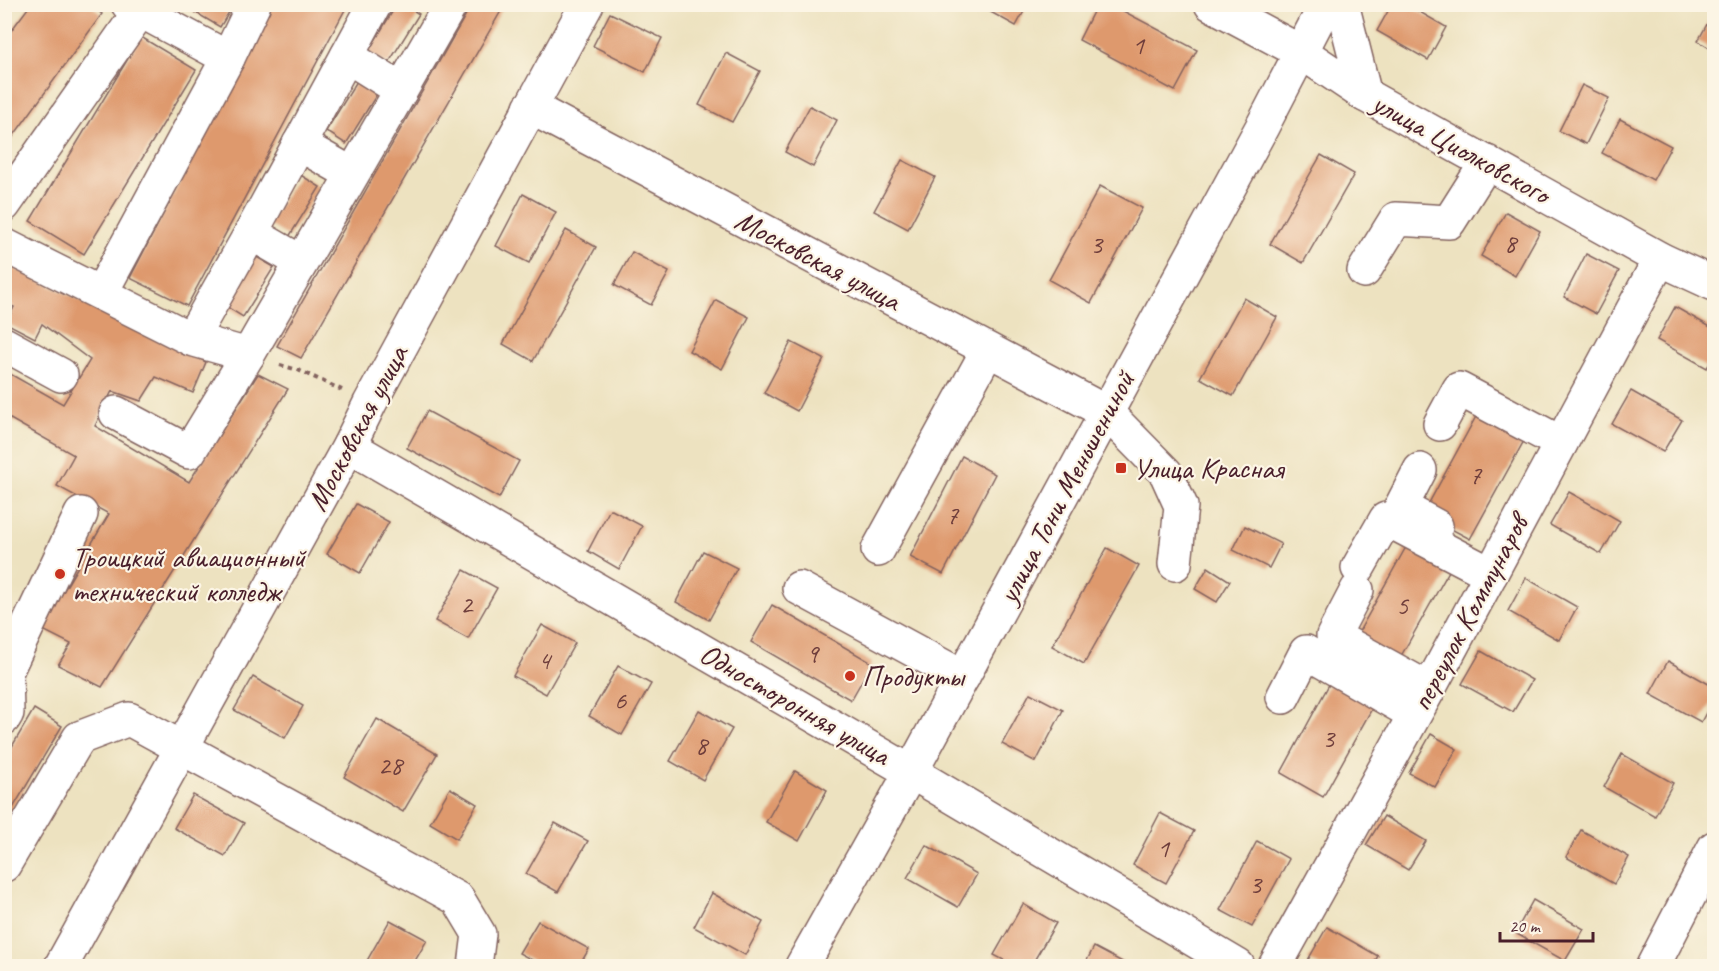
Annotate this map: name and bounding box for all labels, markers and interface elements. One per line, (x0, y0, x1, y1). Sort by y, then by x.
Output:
house number: 1 (1132, 28, 1146, 62)
street label: улица Циолковского (1364, 83, 1559, 214)
street label: Московская улица (729, 201, 909, 320)
house number: 8 (1504, 226, 1519, 260)
house number: 3 (1090, 227, 1104, 261)
street label: Московская улица (298, 337, 417, 517)
street label: улица Тони Меньшениной (988, 363, 1144, 611)
place label: Улица Красная (1133, 449, 1286, 487)
house number: 7 (1469, 458, 1483, 492)
marker: Улица Красная (1114, 461, 1128, 475)
house number: 7 (946, 498, 960, 532)
street label: переулок Коммунаров (1402, 504, 1539, 717)
place label: Троицкий авиационный технический колледж (72, 538, 307, 610)
marker: Троицкий авиационный технический колледж (53, 567, 67, 581)
house number: 2 (460, 587, 474, 621)
house number: 5 (1396, 588, 1410, 622)
street label: Односторонняя улица (693, 634, 899, 775)
house number: 9 (806, 636, 820, 670)
house number: 4 (538, 643, 553, 677)
place label: Продукты (862, 657, 966, 695)
marker: Продукты (843, 669, 857, 683)
house number: 6 (614, 683, 627, 717)
house number: 3 (1322, 721, 1336, 755)
house number: 8 (695, 728, 710, 762)
house number: 28 (378, 748, 405, 782)
house number: 1 (1157, 831, 1171, 865)
house number: 3 (1249, 867, 1263, 901)
scale bar (1500, 905, 1593, 943)
text: 20 m (1509, 915, 1542, 937)

